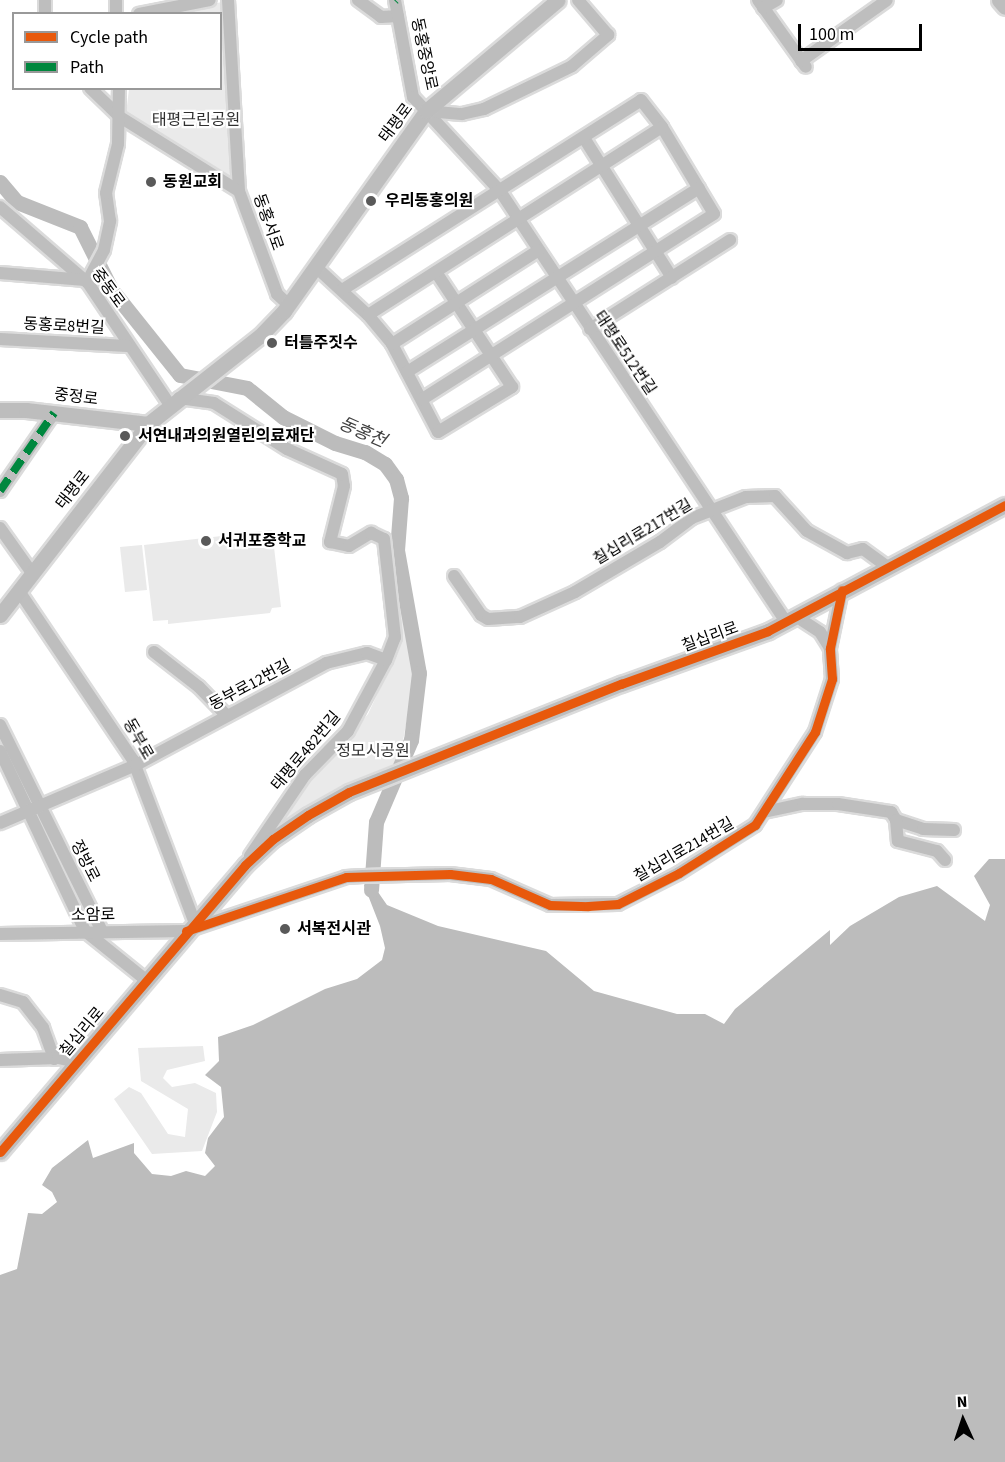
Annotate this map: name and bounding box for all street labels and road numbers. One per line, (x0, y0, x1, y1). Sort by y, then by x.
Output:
street label: 동홍중앙로 (407, 16, 441, 92)
street label: 태평로 (375, 100, 417, 146)
street label: 동홍서로 (249, 191, 287, 253)
street label: 중동로 (87, 264, 129, 312)
street label: 태평로512번길 (590, 307, 660, 399)
street label: 동홍로8번길 (23, 314, 105, 338)
street label: 중정로 (53, 385, 99, 409)
street label: 태평로 (52, 467, 94, 513)
street label: 칠십리로217번길 (590, 495, 696, 569)
street label: 칠십리로 (679, 618, 741, 656)
street label: 동부로12번길 (206, 656, 294, 714)
street label: 태평로482번길 (267, 708, 345, 794)
street label: 동부로 (119, 715, 157, 763)
street label: 칠십리로214번길 (631, 814, 737, 886)
street label: 정방로 (66, 837, 104, 885)
street label: 소암로 (71, 905, 115, 925)
street label: 칠십리로 (56, 1003, 108, 1061)

